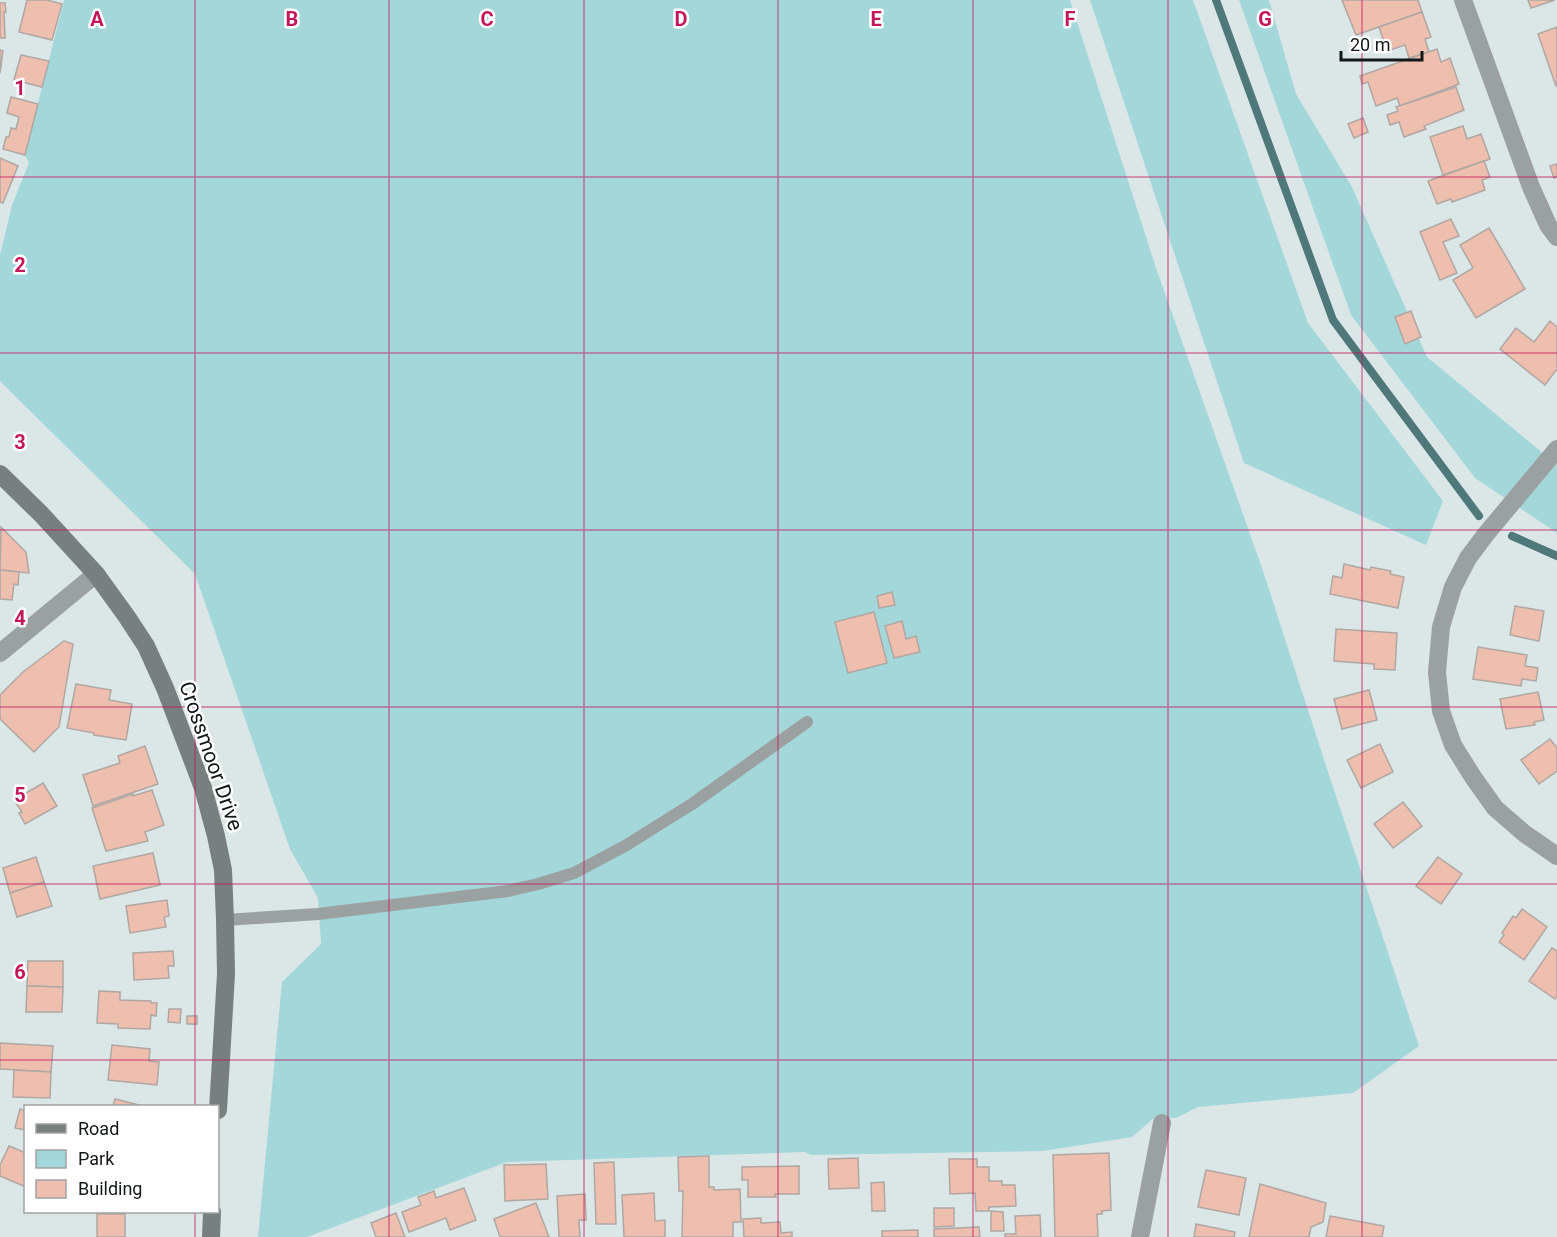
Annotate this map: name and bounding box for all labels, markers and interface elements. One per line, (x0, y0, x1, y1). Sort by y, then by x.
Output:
text: A (90, 7, 104, 31)
text: B (286, 7, 298, 31)
text: C (480, 7, 494, 31)
text: D (675, 7, 688, 31)
text: E (870, 7, 882, 31)
text: F (1065, 7, 1076, 31)
text: G (1258, 7, 1272, 31)
scale bar (1341, 24, 1422, 62)
text: 20 m (1350, 34, 1390, 55)
text: 1 (14, 76, 26, 100)
text: 2 (14, 253, 26, 277)
text: 3 (14, 430, 26, 454)
text: 4 (14, 606, 26, 630)
street label: Crossmoor Drive (174, 678, 248, 834)
text: 5 (14, 783, 26, 807)
text: 6 (14, 960, 26, 984)
legend (24, 1105, 219, 1213)
text: Road (78, 1118, 119, 1139)
text: Park (78, 1148, 115, 1169)
text: Building (78, 1178, 142, 1199)

